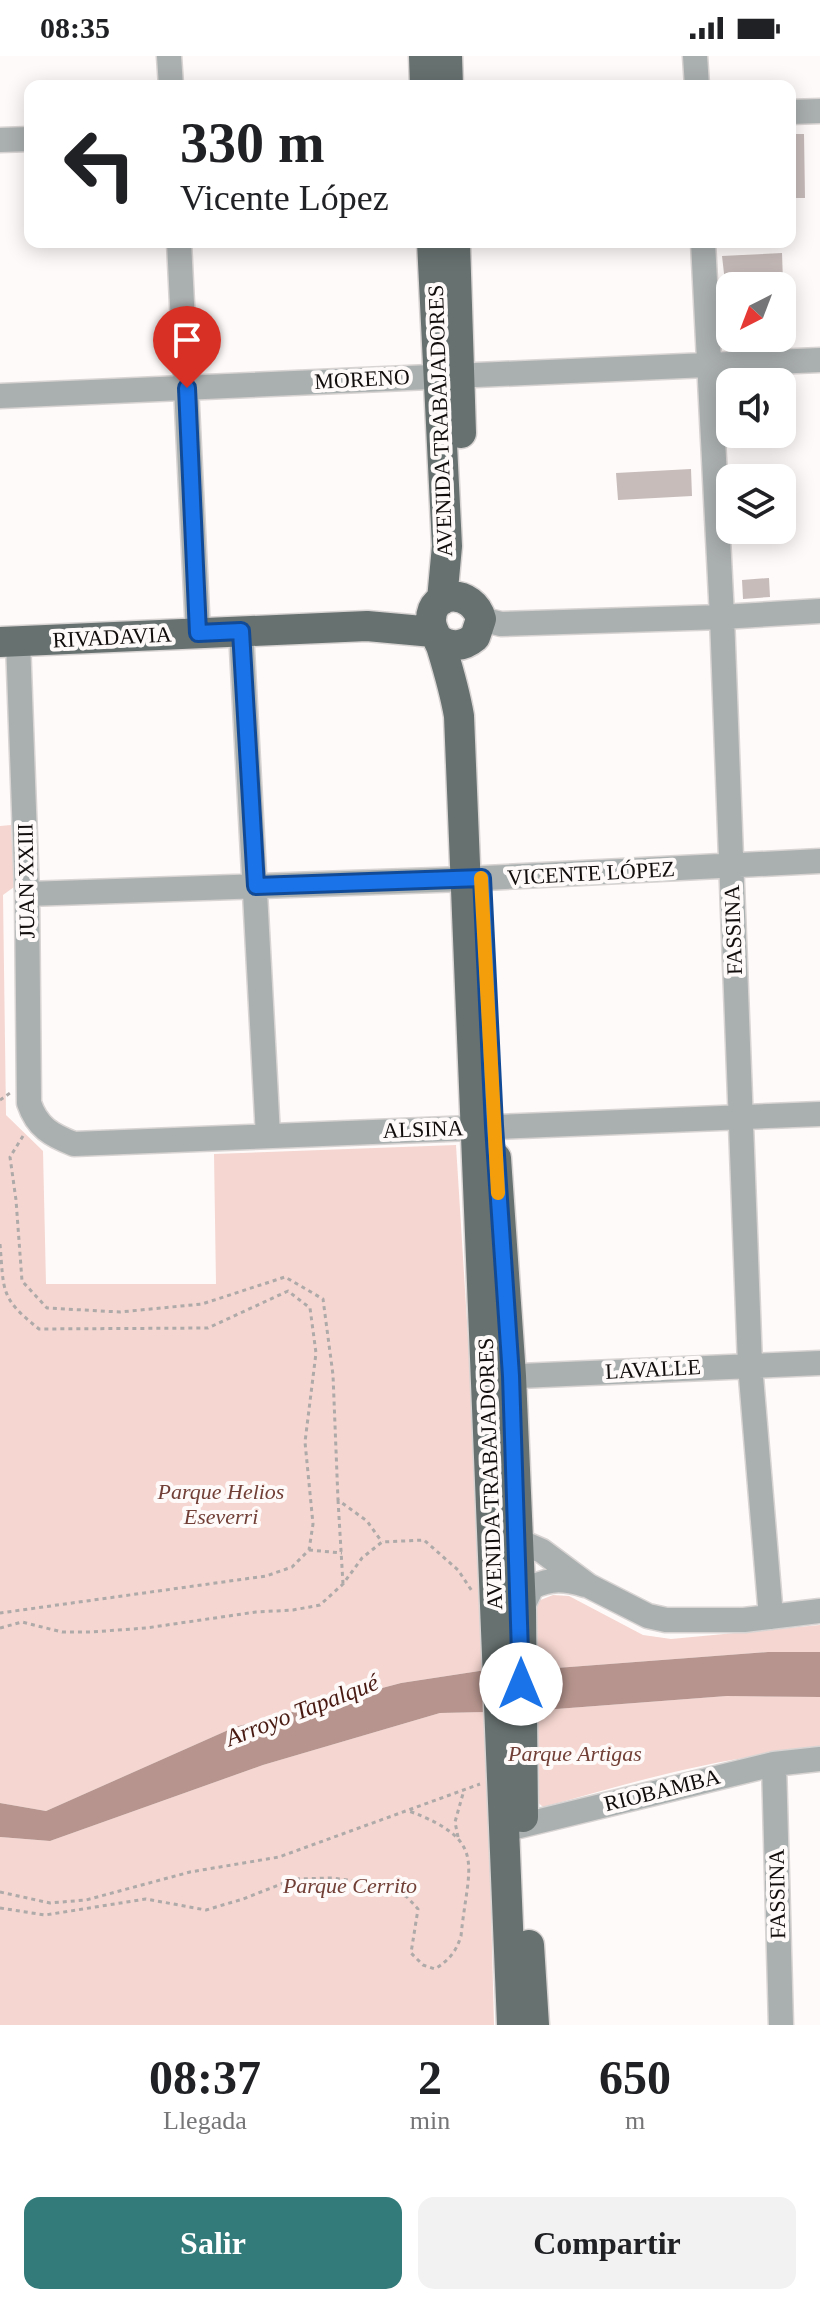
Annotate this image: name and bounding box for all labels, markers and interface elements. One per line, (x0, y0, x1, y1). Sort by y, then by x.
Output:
text: 08:35 (40, 11, 110, 44)
icon: left (48, 112, 152, 216)
text: 330 m (180, 112, 325, 174)
text: Vicente López (180, 178, 389, 218)
north arrow (716, 272, 796, 352)
map controls (716, 272, 796, 544)
street label: AVENIDA TRABAJADORES (423, 284, 457, 558)
pin (153, 306, 221, 388)
icon: arrive (165, 318, 209, 362)
street label: MORENO (314, 364, 410, 394)
button: sound (716, 368, 796, 448)
button: layers (716, 464, 796, 544)
street label: RIVADAVIA (52, 621, 172, 653)
street label: JUAN XXIII (12, 823, 40, 939)
street label: VICENTE LÓPEZ (506, 856, 676, 890)
street label: FASSINA (719, 884, 747, 975)
street label: ALSINA (382, 1115, 464, 1143)
street label: AVENIDA TRABAJADORES (473, 1337, 507, 1611)
street label: LAVALLE (605, 1354, 701, 1384)
park label: Parque Helios Eseverri (157, 1479, 284, 1529)
position arrow (479, 1642, 563, 1726)
water label: Arroyo Tapalqué (220, 1668, 383, 1752)
park label: Parque Artigas (507, 1741, 642, 1766)
street label: RIOBAMBA (601, 1764, 723, 1816)
street label: FASSINA (764, 1849, 790, 1939)
park label: Parque Cerrito (282, 1873, 417, 1898)
text: 08:37 (149, 2051, 261, 2104)
text: 2 (418, 2051, 442, 2104)
text: 650 (599, 2051, 671, 2104)
text: Llegada (163, 2106, 247, 2135)
text: min (410, 2106, 450, 2135)
text: m (625, 2106, 645, 2135)
button: Salir (24, 2197, 402, 2289)
button: Compartir (418, 2197, 796, 2289)

